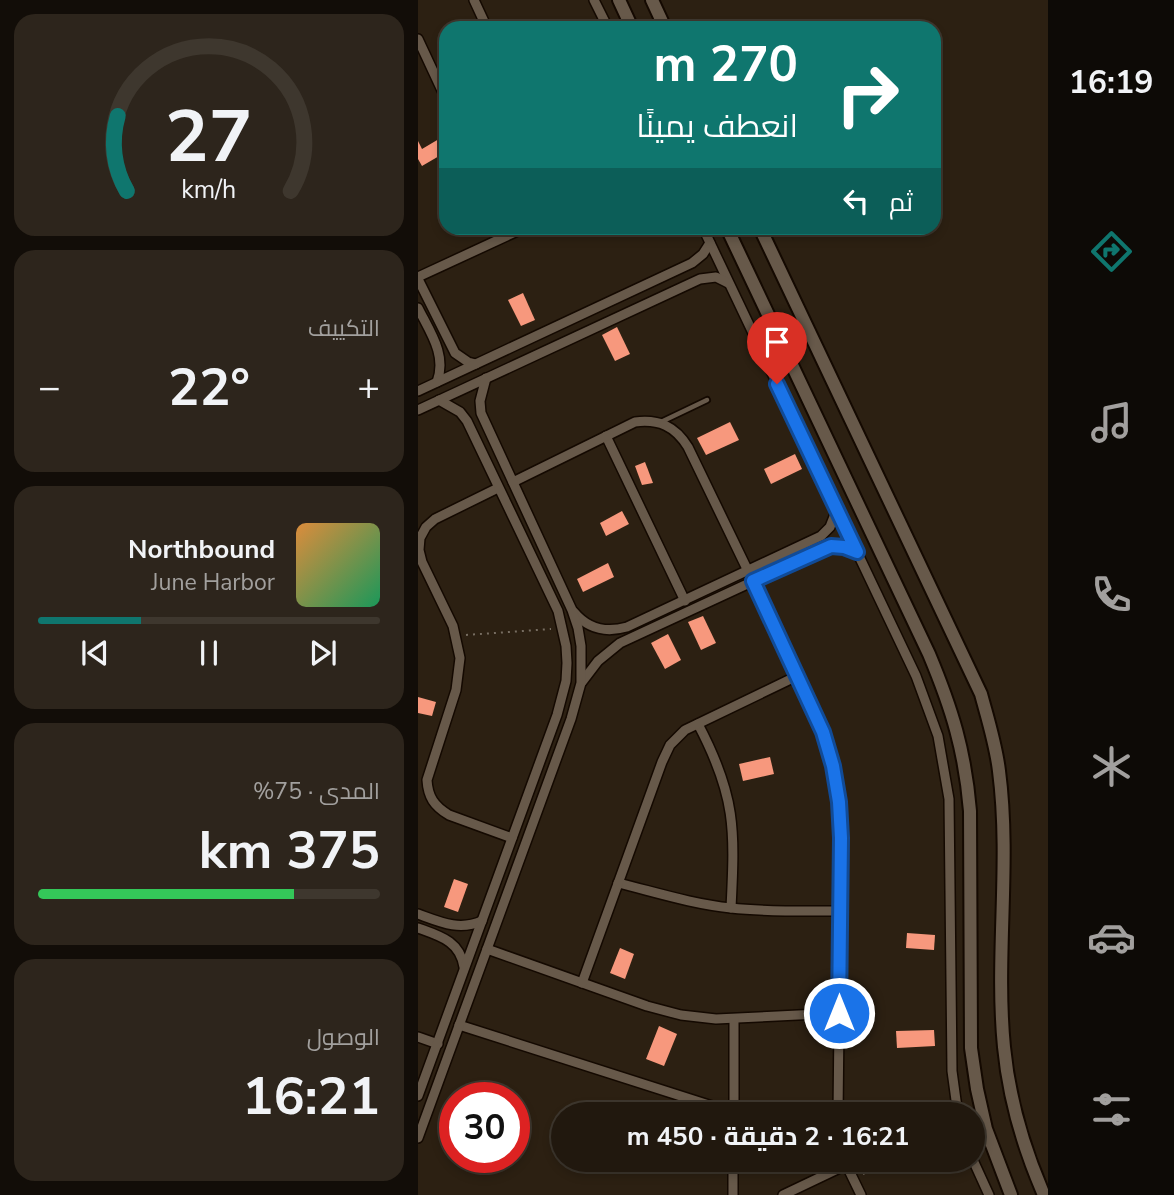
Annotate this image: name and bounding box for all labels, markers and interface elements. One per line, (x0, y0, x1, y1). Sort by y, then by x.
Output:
text: 270 m (654, 31, 798, 98)
icon: right (822, 49, 913, 140)
text: 16:19 (1069, 61, 1153, 104)
text: 27 (165, 87, 253, 187)
text: انعطف يمينًا (636, 105, 798, 148)
text: km/h (181, 173, 237, 207)
icon: left (837, 182, 875, 220)
text: ثم (889, 185, 913, 220)
icon: directions (1087, 227, 1136, 276)
pin (747, 312, 807, 384)
text: التكييف (308, 313, 380, 344)
icon: arrive (758, 323, 796, 361)
text: 22° (168, 352, 250, 423)
text: − (38, 362, 61, 413)
text: + (357, 362, 380, 413)
icon: music (1087, 398, 1136, 447)
text: Northbound (128, 532, 275, 567)
text: June Harbor (151, 567, 275, 598)
icon: phone (1087, 570, 1136, 619)
icon: previous (76, 634, 114, 672)
icon: pause (190, 634, 228, 672)
icon: next (304, 634, 342, 672)
icon: climate (1087, 742, 1136, 791)
text: المدى · 75% (253, 776, 380, 807)
text: 375 km (199, 815, 380, 886)
icon: car (1087, 913, 1136, 962)
position arrow (802, 976, 876, 1050)
text: الوصول (307, 1022, 380, 1053)
text: 16:21 (242, 1061, 380, 1132)
speed limit sign: 30 (439, 1082, 530, 1173)
icon: filters (1087, 1085, 1136, 1134)
text: 16:21 · 2 دقيقة · 450 m (627, 1119, 909, 1154)

